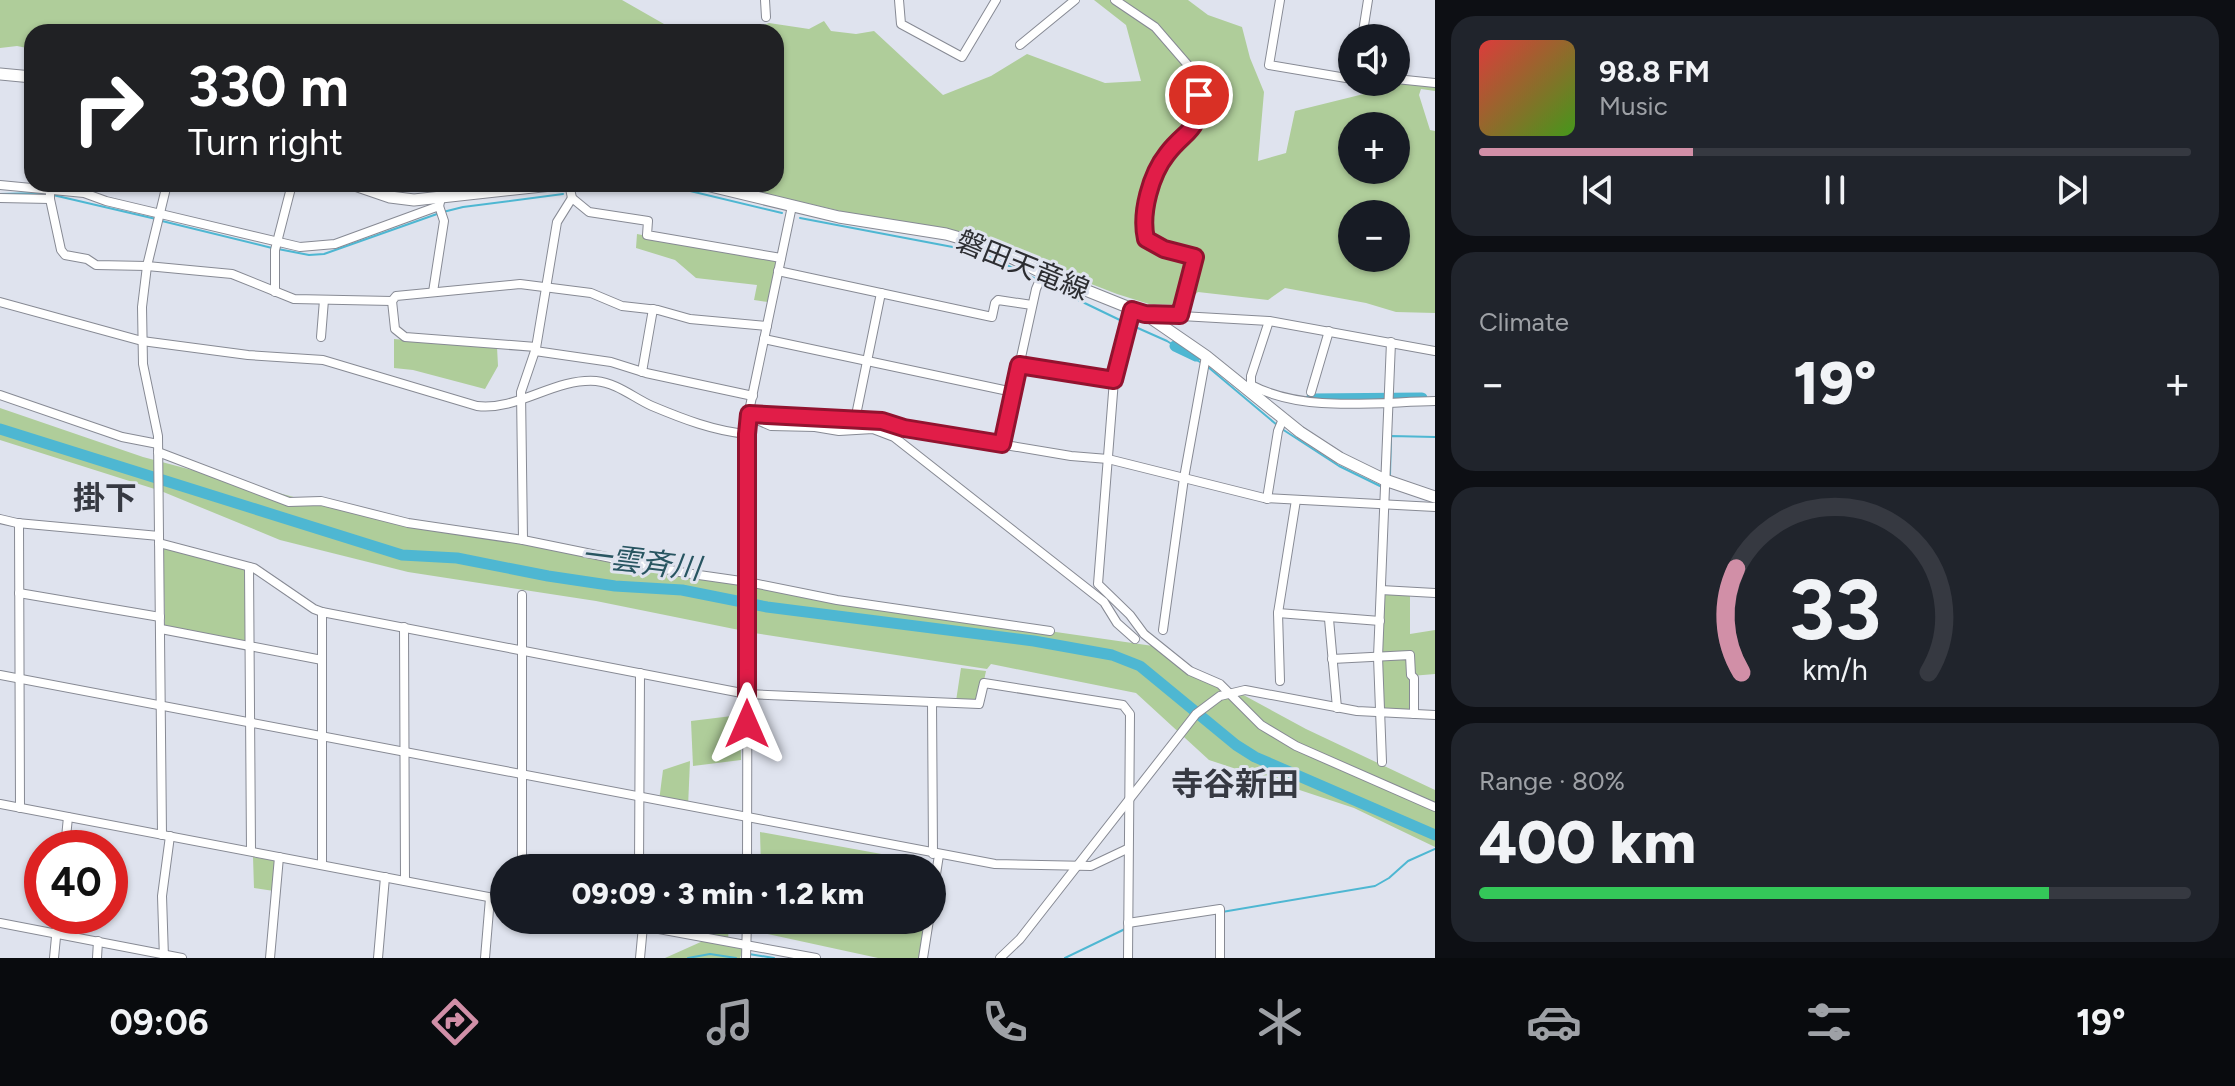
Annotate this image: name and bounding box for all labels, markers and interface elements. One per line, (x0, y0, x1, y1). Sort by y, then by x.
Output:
map controls (1338, 24, 1410, 272)
button: sound (1338, 24, 1410, 96)
text: 330 m (188, 53, 349, 120)
text: 98.8 FM (1599, 53, 1710, 90)
icon: right (56, 56, 160, 160)
pin (1165, 61, 1233, 129)
icon: arrive (1177, 73, 1221, 117)
text: Music (1599, 90, 1668, 122)
button: + (1338, 112, 1410, 184)
text: Turn right (188, 121, 343, 164)
icon: previous (1576, 168, 1620, 212)
icon: pause (1813, 168, 1857, 212)
icon: next (2050, 168, 2094, 212)
button: − (1338, 200, 1410, 272)
street label: 磐田天竜線 (952, 223, 1094, 307)
text: Climate (1479, 306, 1569, 338)
text: 19° (1793, 347, 1877, 419)
text: − (1479, 357, 1506, 410)
text: + (2164, 357, 2191, 410)
district label: 掛下 (73, 479, 137, 517)
water label: 一雲斉川 (579, 536, 706, 588)
text: 33 (1789, 559, 1881, 659)
text: km/h (1802, 653, 1868, 687)
position arrow (705, 682, 789, 766)
district label: 寺谷新田 (1171, 765, 1299, 803)
text: Range · 80% (1479, 765, 1625, 797)
text: 400 km (1479, 806, 1696, 878)
speed limit sign: 40 (24, 830, 128, 934)
text: 09:09 · 3 min · 1.2 km (572, 875, 864, 912)
icon: directions (427, 994, 483, 1050)
icon: music (702, 994, 758, 1050)
icon: phone (977, 994, 1033, 1050)
icon: climate (1252, 994, 1308, 1050)
icon: car (1526, 994, 1582, 1050)
icon: filters (1801, 994, 1857, 1050)
text: 09:06 (109, 1001, 209, 1044)
text: 19° (2076, 1001, 2126, 1044)

